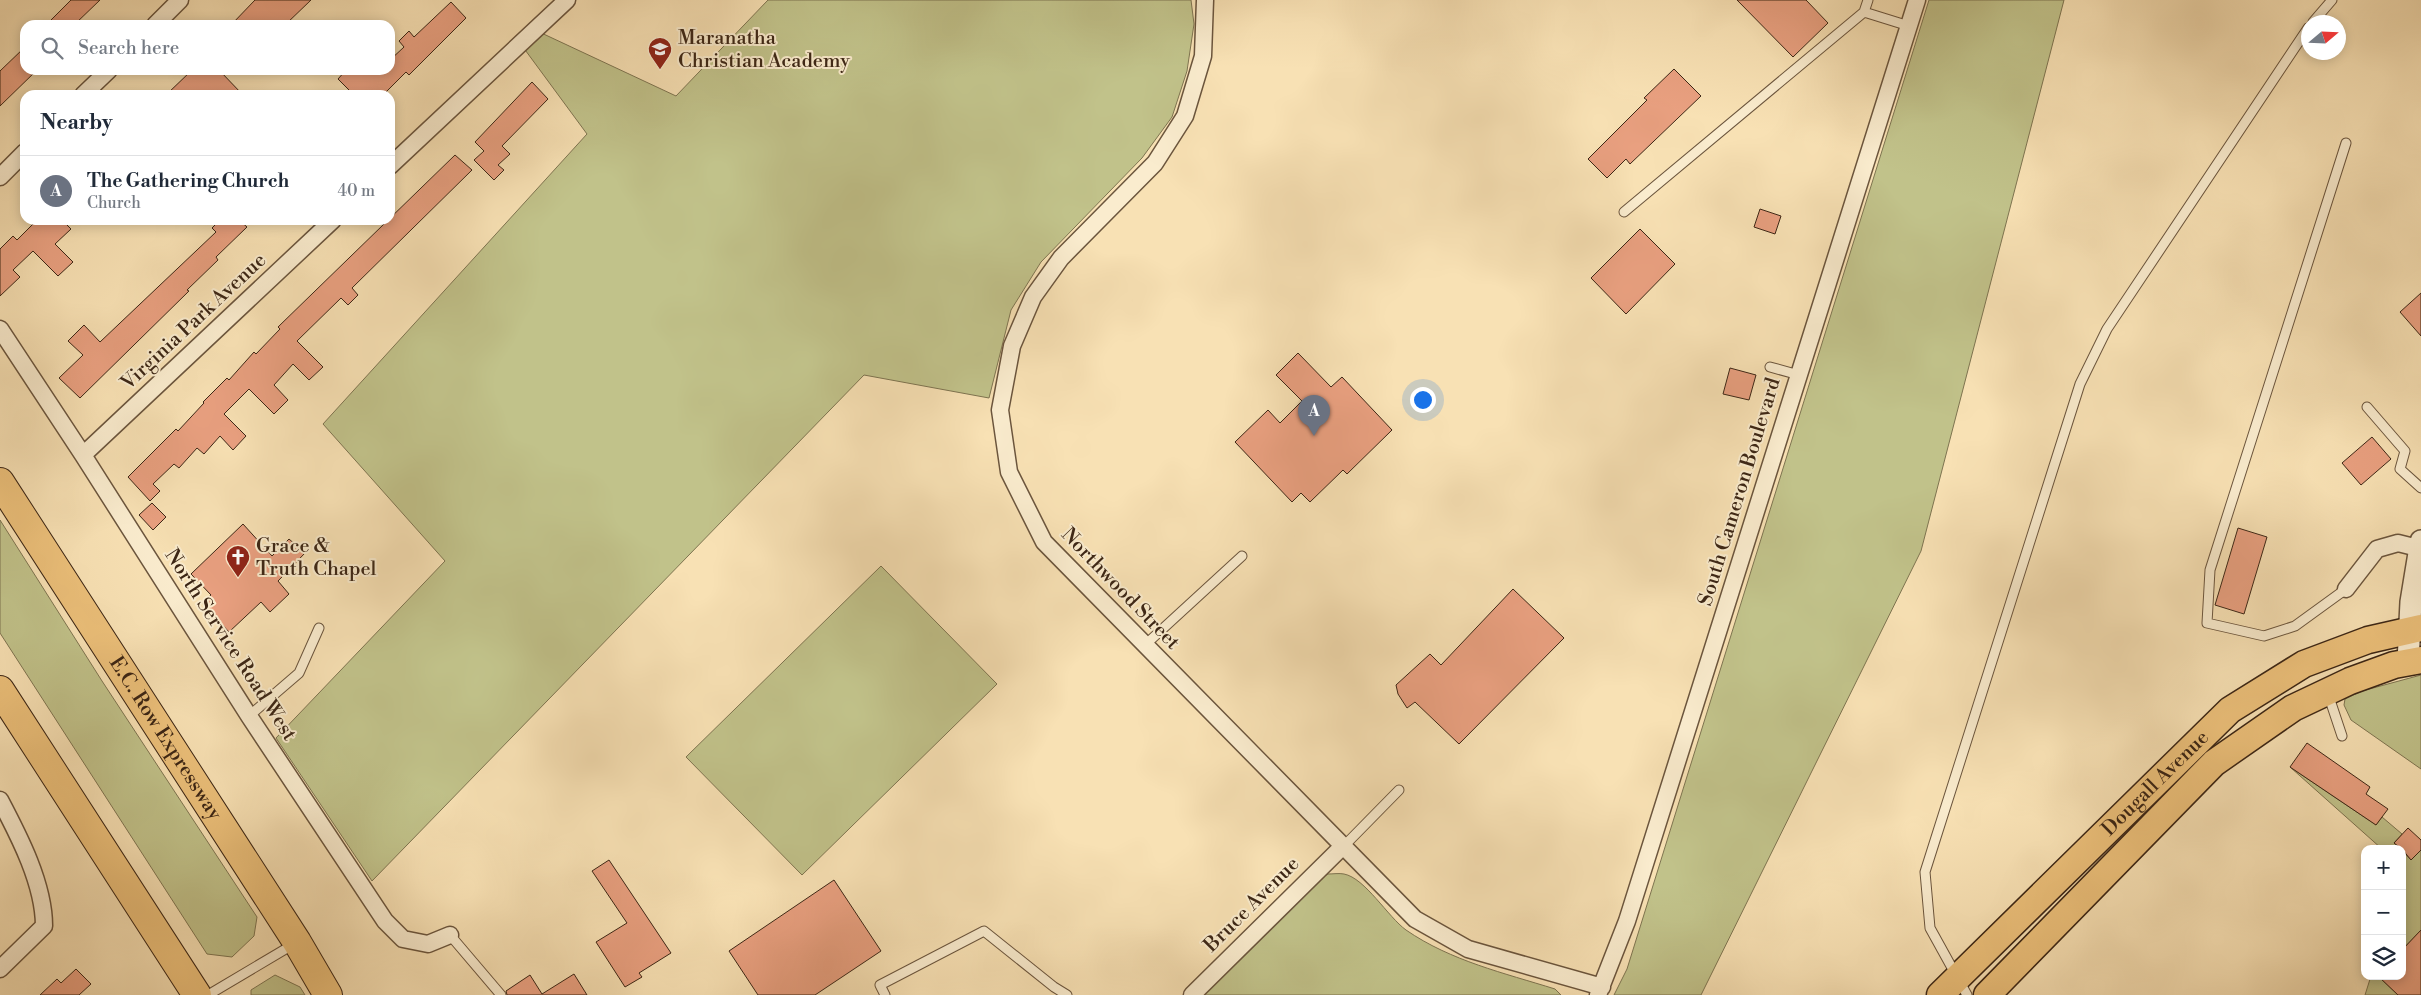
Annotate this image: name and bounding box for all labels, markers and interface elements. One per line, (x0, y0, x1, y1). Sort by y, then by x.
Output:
north arrow (2301, 15, 2346, 60)
search box (20, 20, 395, 75)
place label: Maranatha Christian Academy (678, 26, 850, 74)
icon: search (38, 34, 66, 62)
text: Search here (78, 36, 179, 60)
school or university icon: Maranatha Christian Academy (647, 36, 673, 70)
text: Nearby (40, 110, 113, 136)
text: The Gathering Church (87, 169, 289, 193)
text: A (50, 181, 62, 201)
text: 40 m (338, 181, 375, 201)
text: Church (87, 193, 141, 213)
street label: Virginia Park Avenue (115, 248, 272, 396)
street label: South Cameron Boulevard (1693, 374, 1787, 609)
your location (1410, 387, 1436, 413)
pin: A (1298, 395, 1330, 436)
street label: Northwood Street (1055, 523, 1185, 655)
place label: Grace & Truth Chapel (256, 534, 377, 582)
street label: North Service Road West (159, 544, 301, 746)
church icon: Grace & Truth Chapel (225, 544, 251, 578)
street label: E.C. Row Expressway (104, 652, 227, 825)
street label: Dougall Avenue (2096, 725, 2214, 842)
map controls (2361, 845, 2406, 980)
button: + (2361, 845, 2406, 890)
street label: Bruce Avenue (1198, 852, 1305, 959)
button: − (2361, 890, 2406, 935)
button: layers (2361, 935, 2406, 980)

